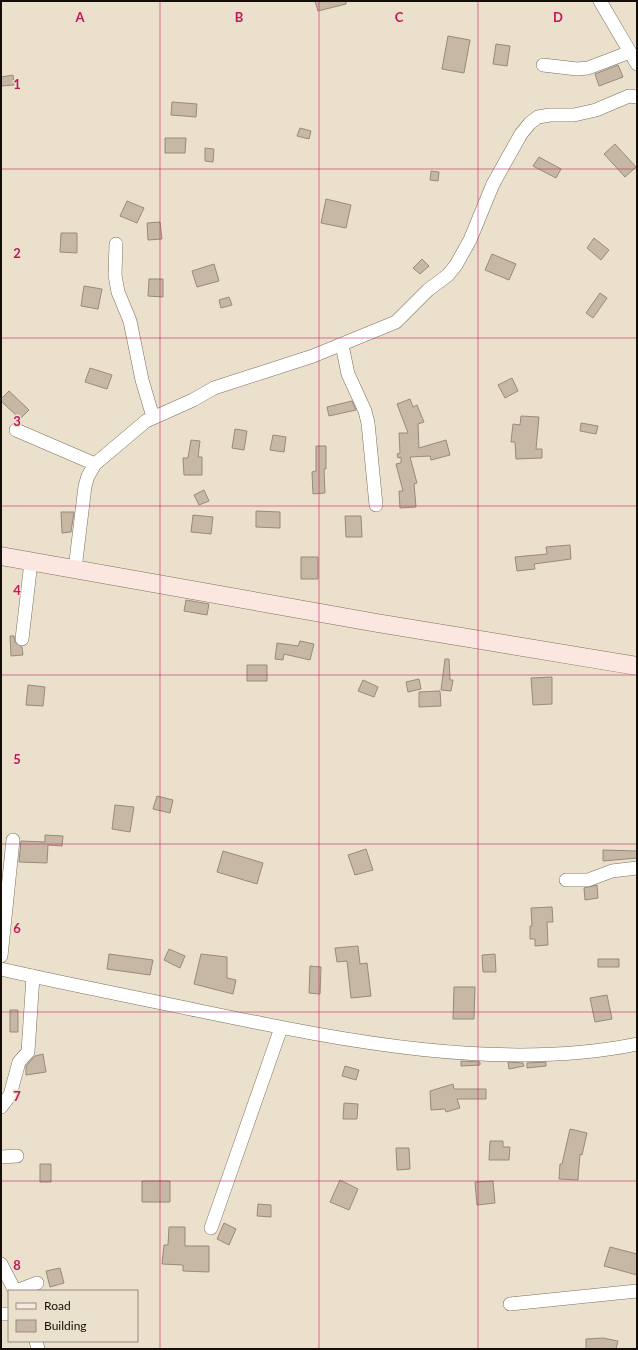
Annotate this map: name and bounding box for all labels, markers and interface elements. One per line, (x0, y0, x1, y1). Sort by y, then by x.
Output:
text: A (74, 9, 85, 25)
text: B (235, 9, 244, 25)
text: C (395, 9, 404, 25)
text: D (553, 9, 563, 25)
text: 1 (13, 76, 21, 92)
text: 2 (13, 245, 21, 261)
text: 3 (13, 413, 21, 429)
text: 4 (13, 582, 21, 598)
text: 5 (13, 751, 21, 767)
text: 6 (13, 920, 21, 936)
text: 7 (13, 1088, 21, 1104)
text: 8 (13, 1257, 21, 1273)
legend (8, 1290, 138, 1342)
text: Road (44, 1298, 71, 1313)
text: Building (44, 1318, 87, 1333)

